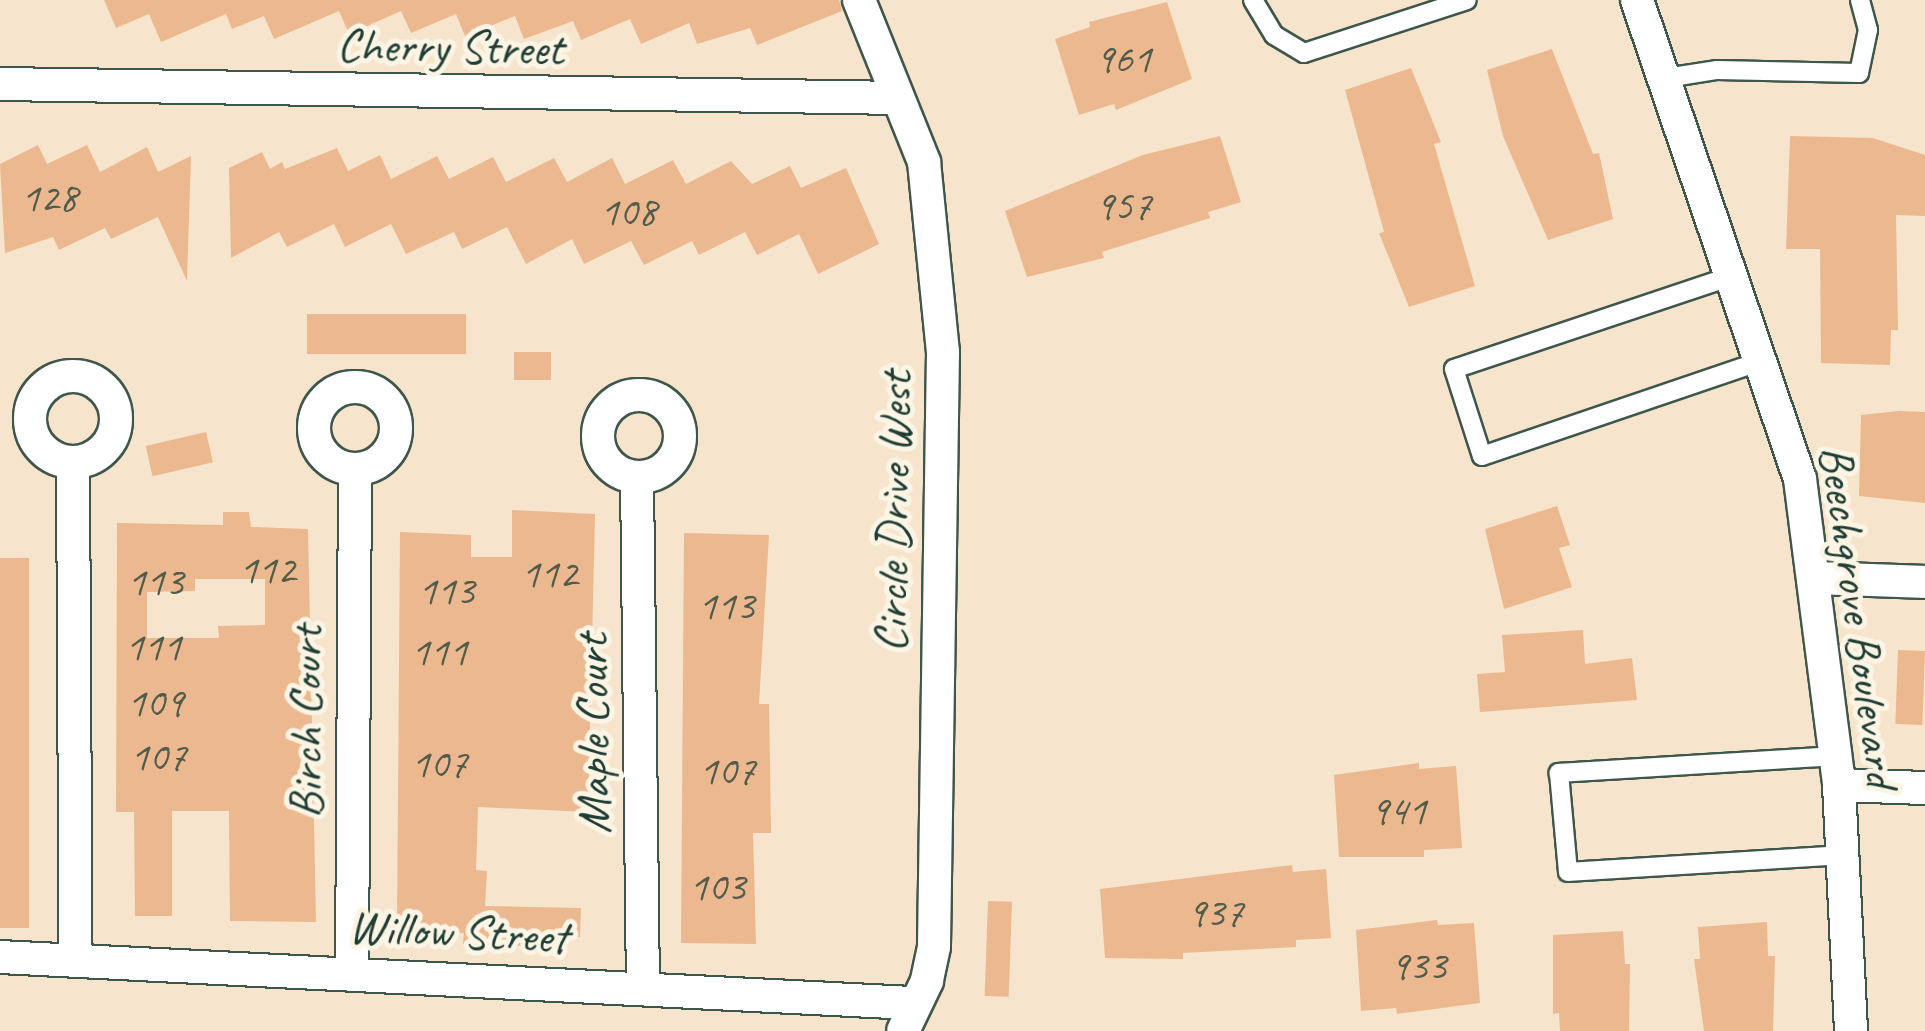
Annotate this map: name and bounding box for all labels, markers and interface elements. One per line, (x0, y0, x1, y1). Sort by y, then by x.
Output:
street label: Cherry Street (336, 16, 564, 78)
house number: 961 (1095, 34, 1151, 84)
house number: 128 (21, 173, 77, 223)
house number: 957 (1095, 181, 1151, 231)
house number: 108 (600, 187, 656, 237)
street label: Circle Drive West (862, 371, 924, 653)
street label: Beechgrove Boulevard (1806, 441, 1912, 791)
house number: 112 (239, 545, 295, 595)
house number: 112 (521, 549, 577, 599)
house number: 113 (127, 557, 183, 607)
house number: 113 (418, 566, 474, 616)
house number: 113 (698, 581, 754, 631)
house number: 111 (125, 622, 181, 672)
street label: Birch Court (277, 626, 335, 818)
house number: 111 (411, 627, 467, 677)
street label: Maple Court (562, 634, 624, 834)
house number: 109 (127, 678, 183, 728)
house number: 107 (130, 732, 186, 782)
house number: 107 (411, 739, 467, 789)
house number: 107 (699, 746, 755, 796)
house number: 941 (1370, 786, 1426, 836)
house number: 103 (689, 862, 745, 912)
house number: 937 (1187, 888, 1243, 938)
street label: Willow Street (347, 898, 569, 966)
house number: 933 (1390, 941, 1446, 991)

